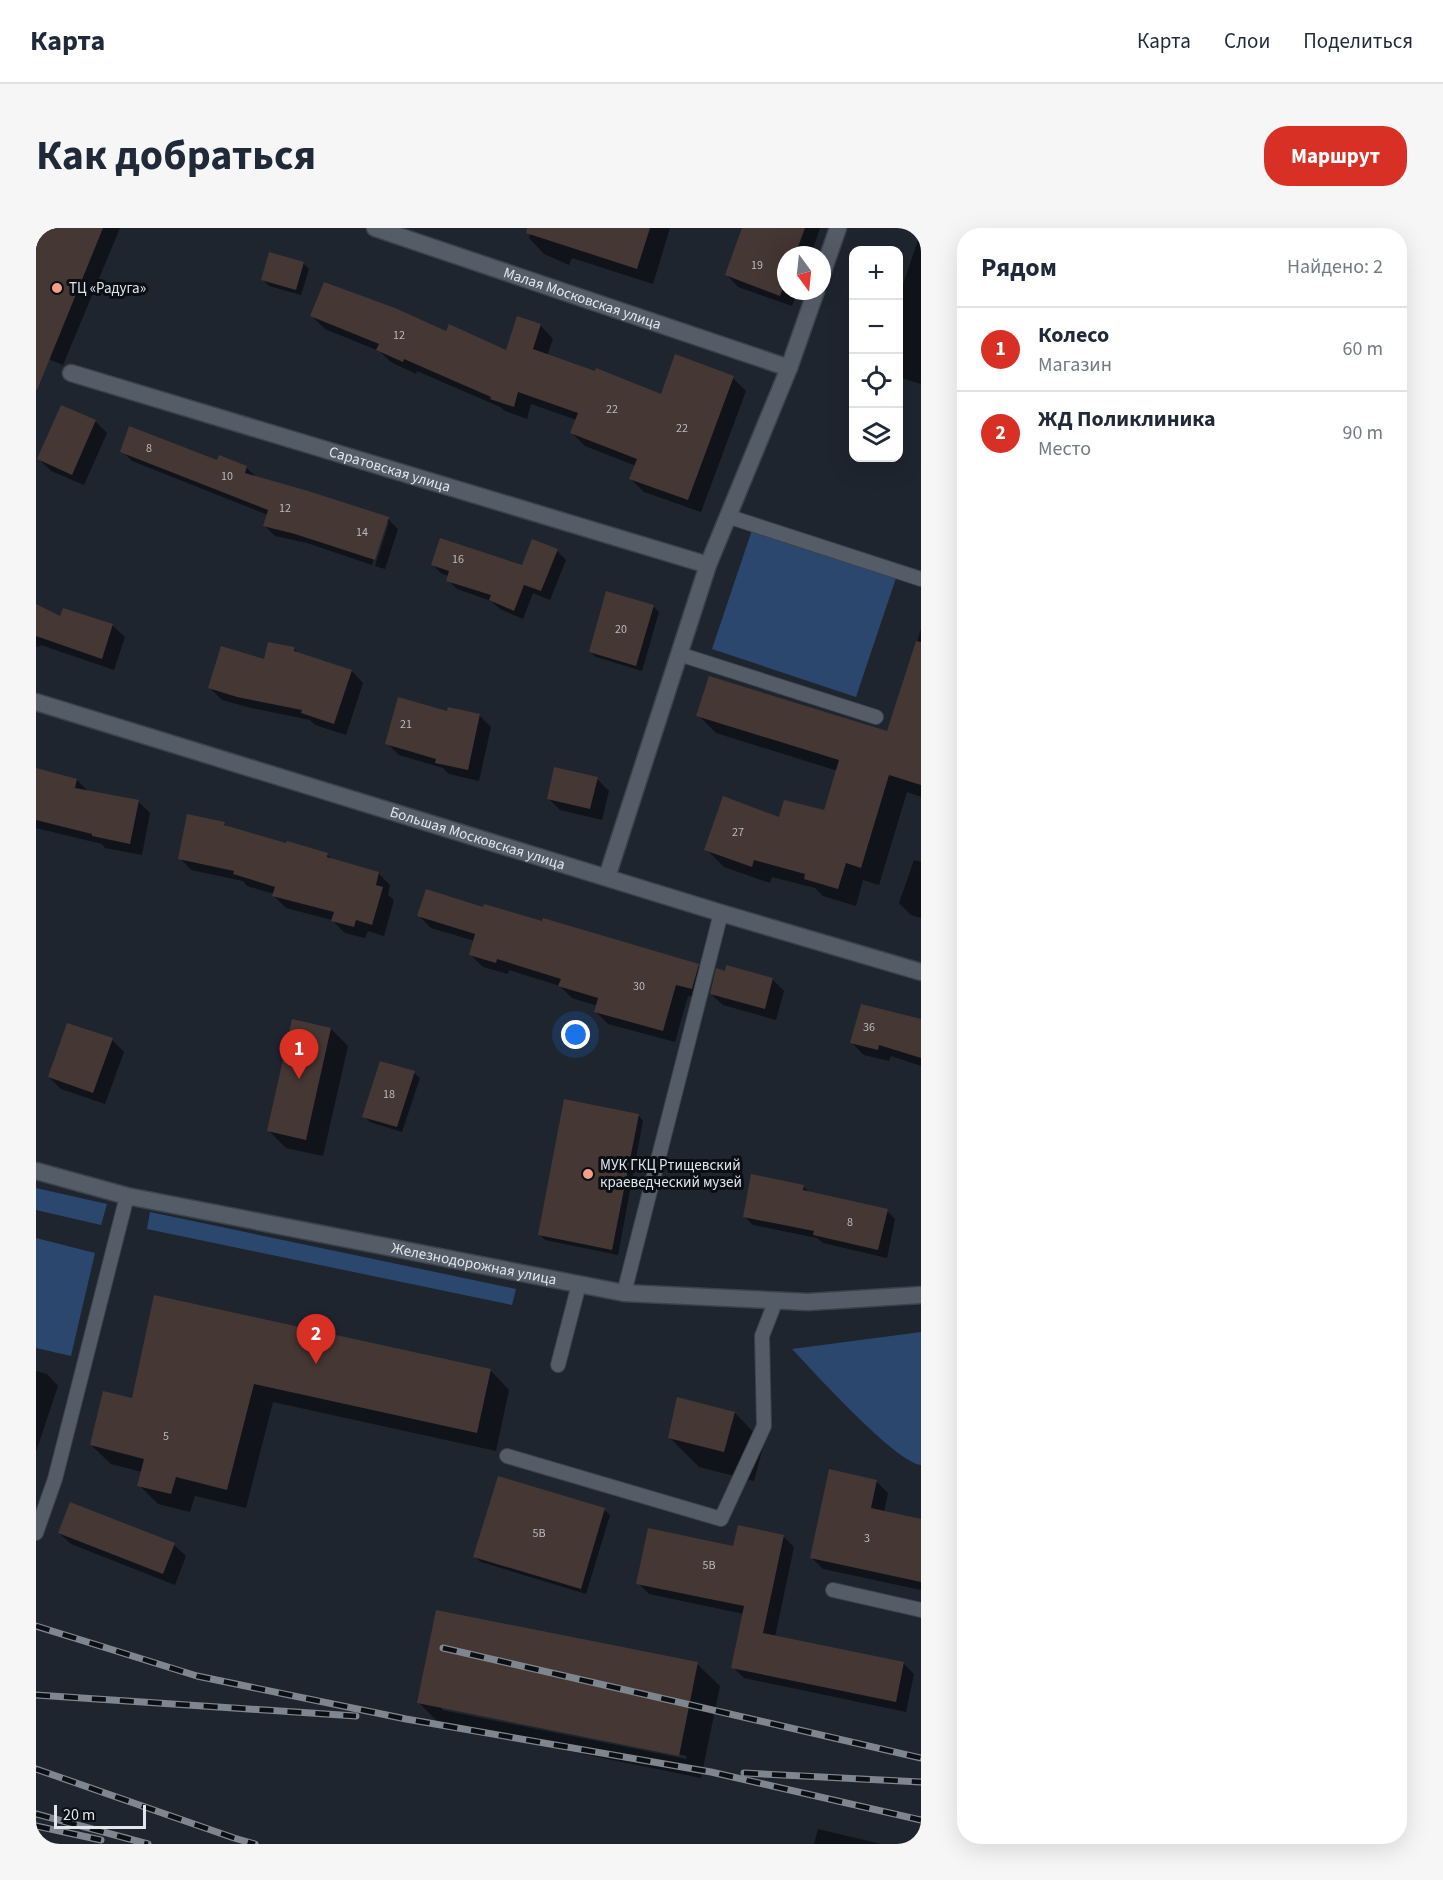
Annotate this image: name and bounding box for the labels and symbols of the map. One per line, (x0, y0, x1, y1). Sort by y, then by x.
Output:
north arrow (777, 246, 831, 300)
house number: 19 (751, 257, 763, 274)
street label: Малая Московская улица (501, 262, 664, 335)
place label: ТЦ «Радуга» (69, 278, 146, 299)
marker: ТЦ «Радуга» (50, 281, 64, 295)
house number: 12 (393, 327, 405, 344)
house number: 22 (606, 401, 618, 418)
house number: 22 (676, 420, 688, 437)
house number: 8 (146, 440, 152, 457)
street label: Саратовская улица (327, 441, 453, 497)
house number: 10 (221, 468, 233, 485)
house number: 12 (279, 500, 291, 517)
house number: 14 (356, 524, 368, 541)
house number: 16 (452, 551, 464, 568)
house number: 20 (615, 621, 627, 638)
house number: 21 (400, 716, 412, 733)
street label: Большая Московская улица (387, 801, 568, 875)
house number: 27 (732, 824, 744, 841)
house number: 30 (633, 978, 645, 995)
house number: 36 (863, 1019, 875, 1036)
your location (561, 1020, 590, 1049)
pin: 1 (280, 1030, 318, 1079)
house number: 18 (383, 1086, 395, 1103)
place label: МУК ГКЦ Ртищевский краеведческий музей (600, 1155, 742, 1193)
marker: МУК ГКЦ Ртищевский краеведческий музей (581, 1167, 595, 1181)
house number: 8 (847, 1214, 853, 1231)
street label: Железнодорожная улица (390, 1237, 558, 1290)
pin: 2 (296, 1314, 336, 1364)
house number: 5 (163, 1428, 169, 1445)
house number: 5В (532, 1525, 546, 1542)
house number: 3 (864, 1530, 870, 1547)
house number: 5В (702, 1557, 716, 1574)
scale bar (54, 1802, 146, 1830)

